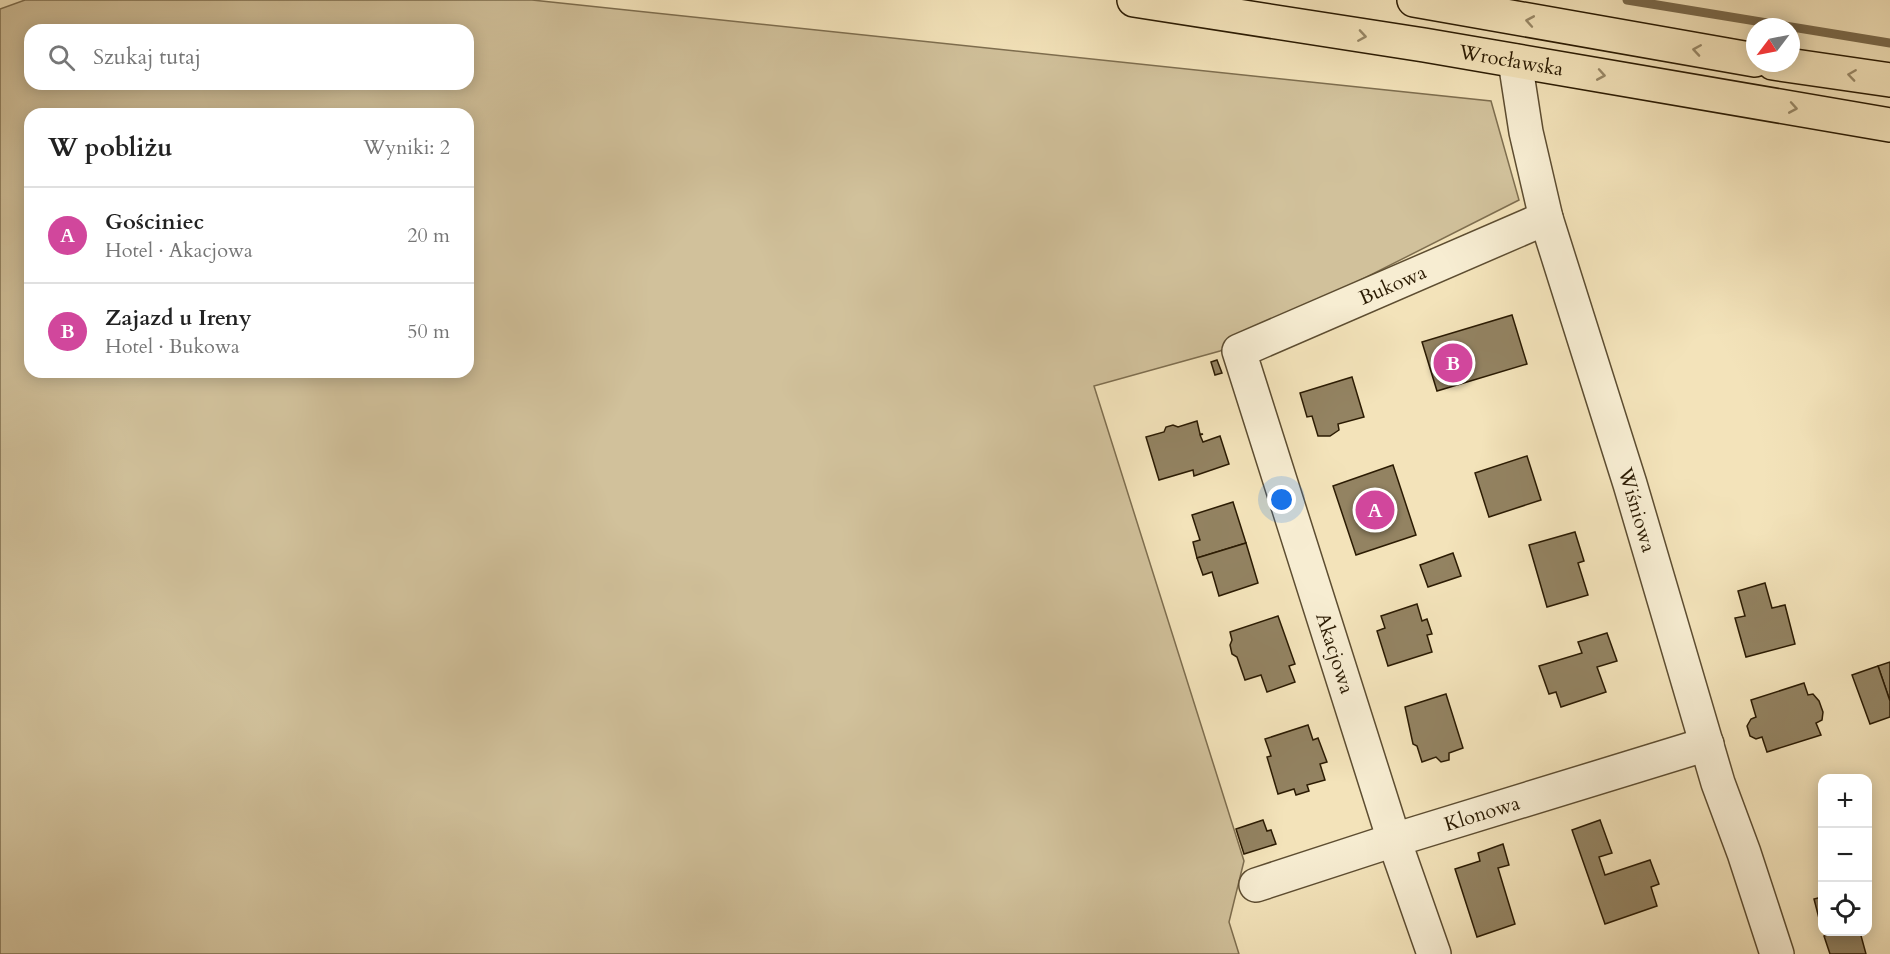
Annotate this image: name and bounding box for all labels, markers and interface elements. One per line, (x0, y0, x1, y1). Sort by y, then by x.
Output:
one-way arrow (1525, 15, 1535, 28)
north arrow (1746, 18, 1800, 72)
search box (24, 24, 474, 90)
one-way arrow (1357, 29, 1366, 41)
street label: Wrocławska (1456, 38, 1566, 82)
icon: search (45, 41, 78, 74)
text: Szukaj tutaj (93, 42, 201, 72)
one-way arrow (1693, 45, 1702, 57)
one-way arrow (1595, 68, 1605, 81)
one-way arrow (1848, 70, 1857, 82)
one-way arrow (1788, 102, 1797, 114)
text: W pobliżu (48, 130, 173, 165)
text: Wyniki: 2 (363, 134, 450, 161)
text: Gościniec (105, 207, 204, 237)
text: A (60, 222, 75, 249)
text: 20 m (407, 222, 450, 249)
text: Hotel · Akacjowa (105, 237, 253, 264)
street label: Bukowa (1355, 258, 1431, 311)
text: Zajazd u Ireny (105, 303, 251, 333)
text: B (60, 318, 75, 345)
text: 50 m (407, 318, 450, 345)
text: Hotel · Bukowa (105, 333, 240, 360)
pin: B (1434, 340, 1472, 386)
street label: Wiśniowa (1612, 463, 1663, 556)
your location (1267, 485, 1296, 514)
pin: A (1356, 488, 1394, 532)
street label: Akacjowa (1309, 609, 1361, 697)
map controls (1818, 774, 1872, 936)
button: + (1818, 774, 1872, 828)
street label: Klonowa (1441, 789, 1523, 837)
button: − (1818, 828, 1872, 882)
button: locate (1818, 882, 1872, 936)

